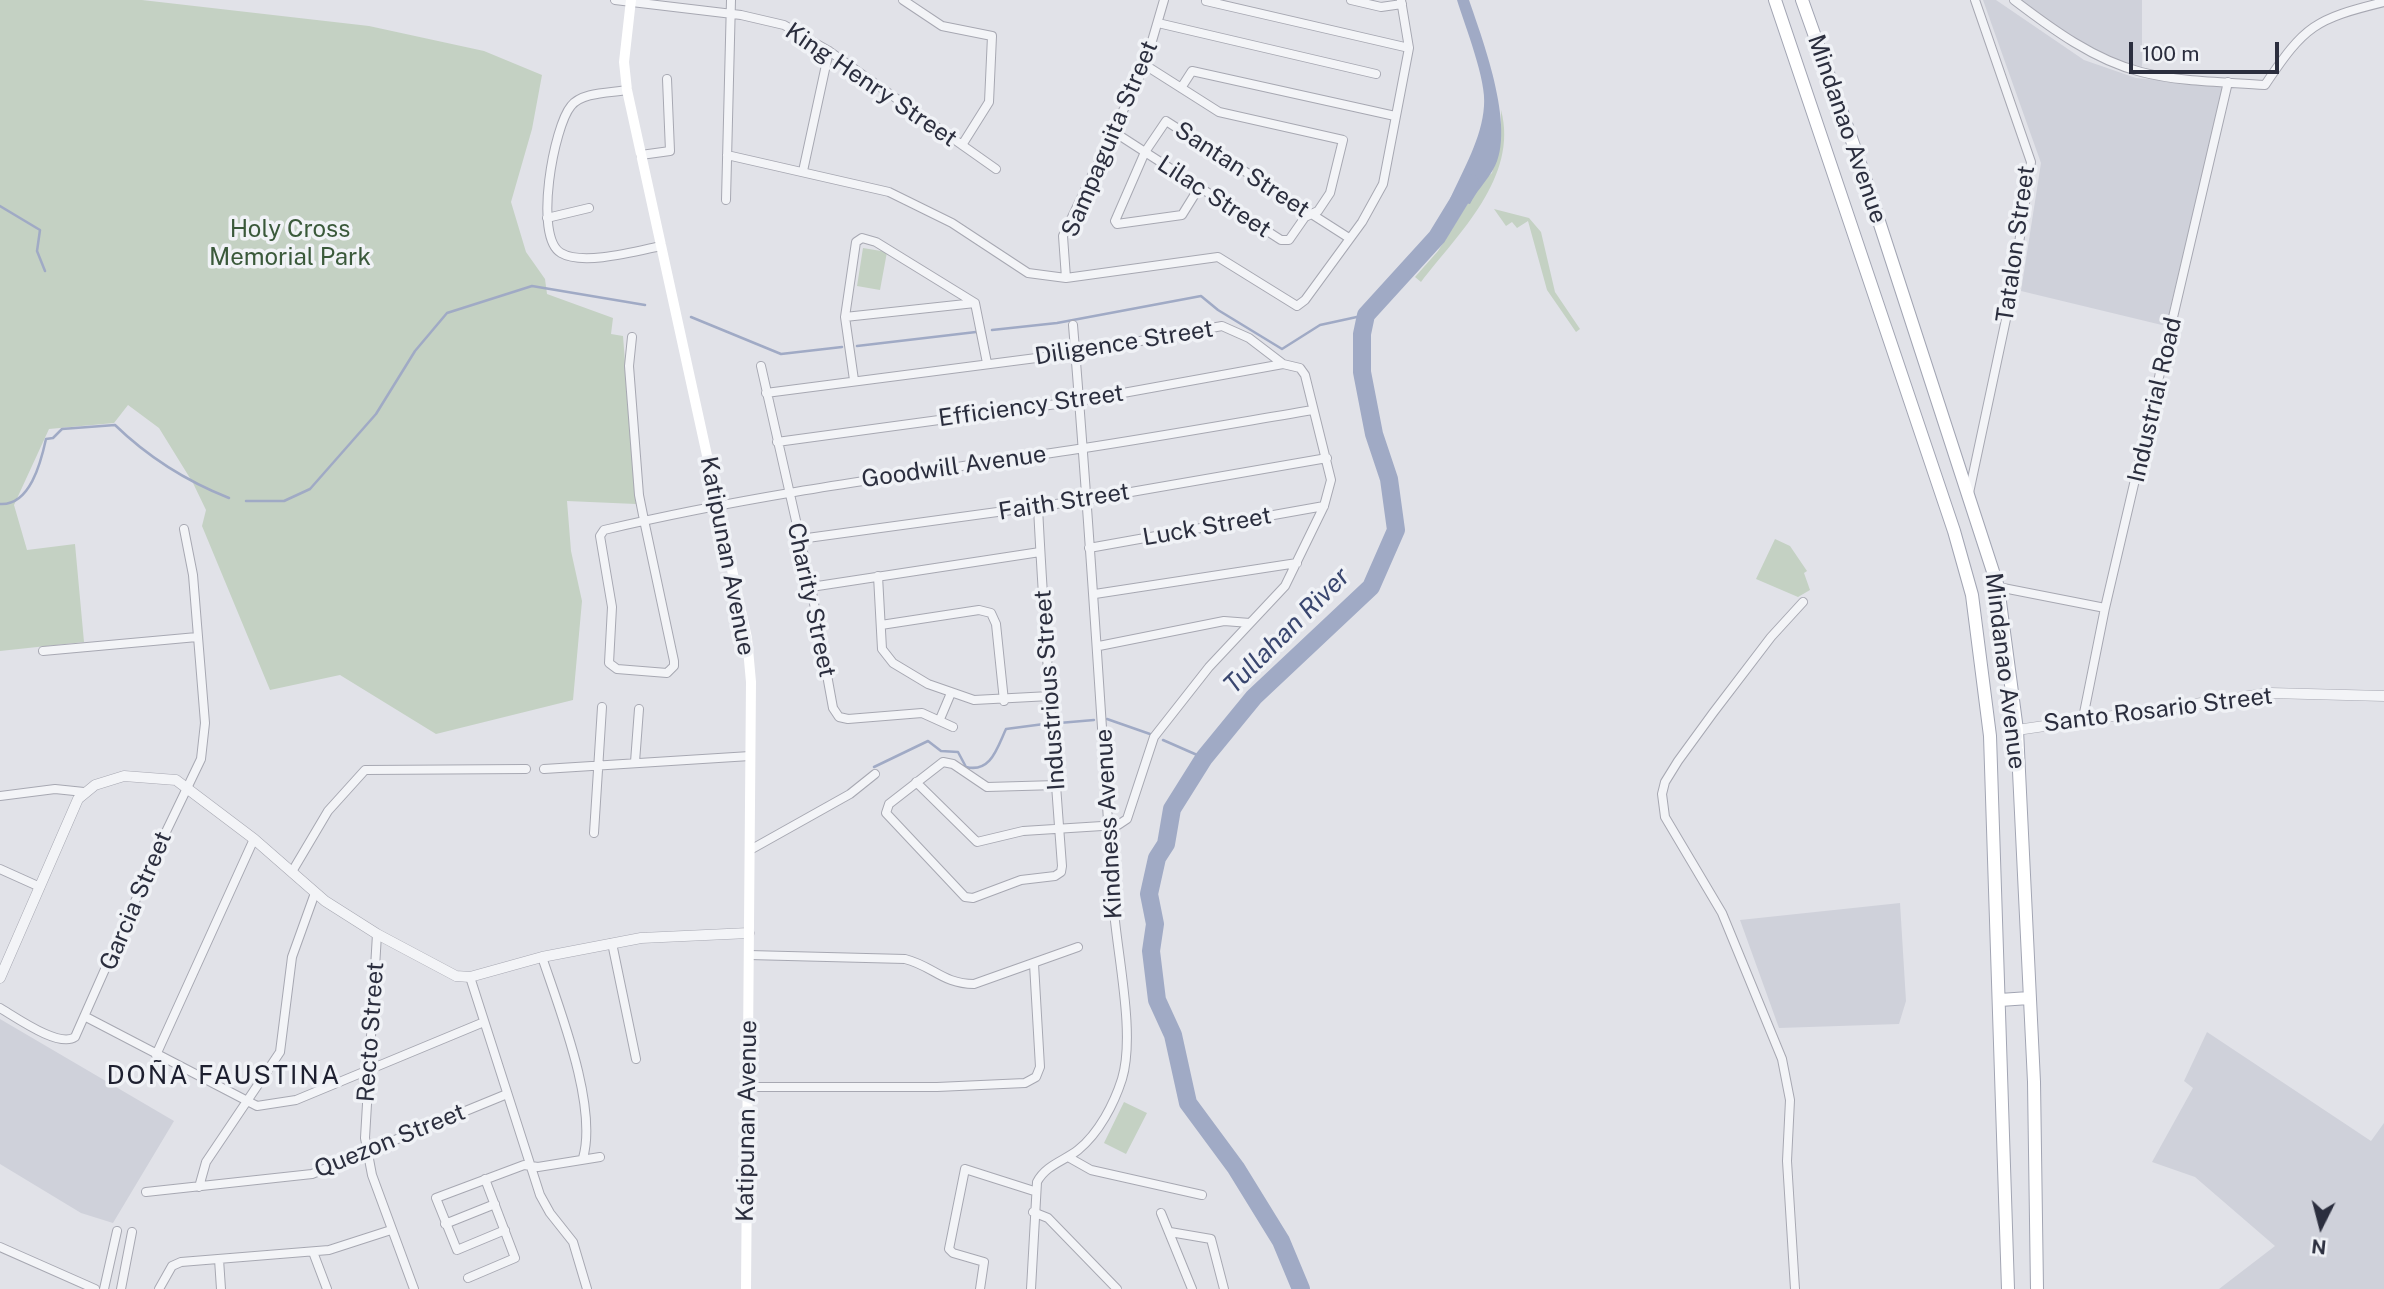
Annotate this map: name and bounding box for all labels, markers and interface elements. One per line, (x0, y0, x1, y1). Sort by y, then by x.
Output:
street label: King Henry Street (780, 17, 962, 153)
scale bar (2132, 28, 2282, 72)
street label: Mindanao Avenue (1801, 31, 1893, 227)
street label: Sampaguita Street (1056, 36, 1164, 242)
text: 100 m (2142, 41, 2199, 66)
street label: Santan Street (1169, 116, 1315, 224)
street label: Lilac Street (1152, 150, 1276, 244)
street label: Tatalon Street (1991, 164, 2041, 324)
park label: Holy Cross Memorial Park (209, 216, 371, 272)
street label: Diligence Street (1033, 315, 1215, 371)
street label: Industrial Road (2122, 315, 2188, 485)
street label: Efficiency Street (936, 379, 1126, 433)
street label: Goodwill Avenue (860, 440, 1048, 494)
street label: Katipunan Avenue (694, 454, 760, 658)
street label: Faith Street (996, 477, 1132, 527)
street label: Luck Street (1140, 502, 1274, 552)
street label: Charity Street (781, 520, 841, 680)
water label: Tullahan River (1217, 561, 1357, 701)
street label: Mindanao Avenue (1979, 571, 2031, 771)
street label: Industrious Street (1029, 589, 1071, 791)
street label: Santo Rosario Street (2042, 682, 2274, 738)
street label: Kindness Avenue (1090, 728, 1128, 920)
street label: Garcia Street (94, 827, 178, 975)
street label: Recto Street (352, 961, 390, 1103)
street label: Katipunan Avenue (731, 1020, 763, 1222)
district label: DOÑA FAUSTINA (108, 1060, 340, 1092)
street label: Quezon Street (310, 1098, 470, 1184)
north arrow (2286, 1191, 2356, 1261)
text: N (2310, 1235, 2327, 1259)

